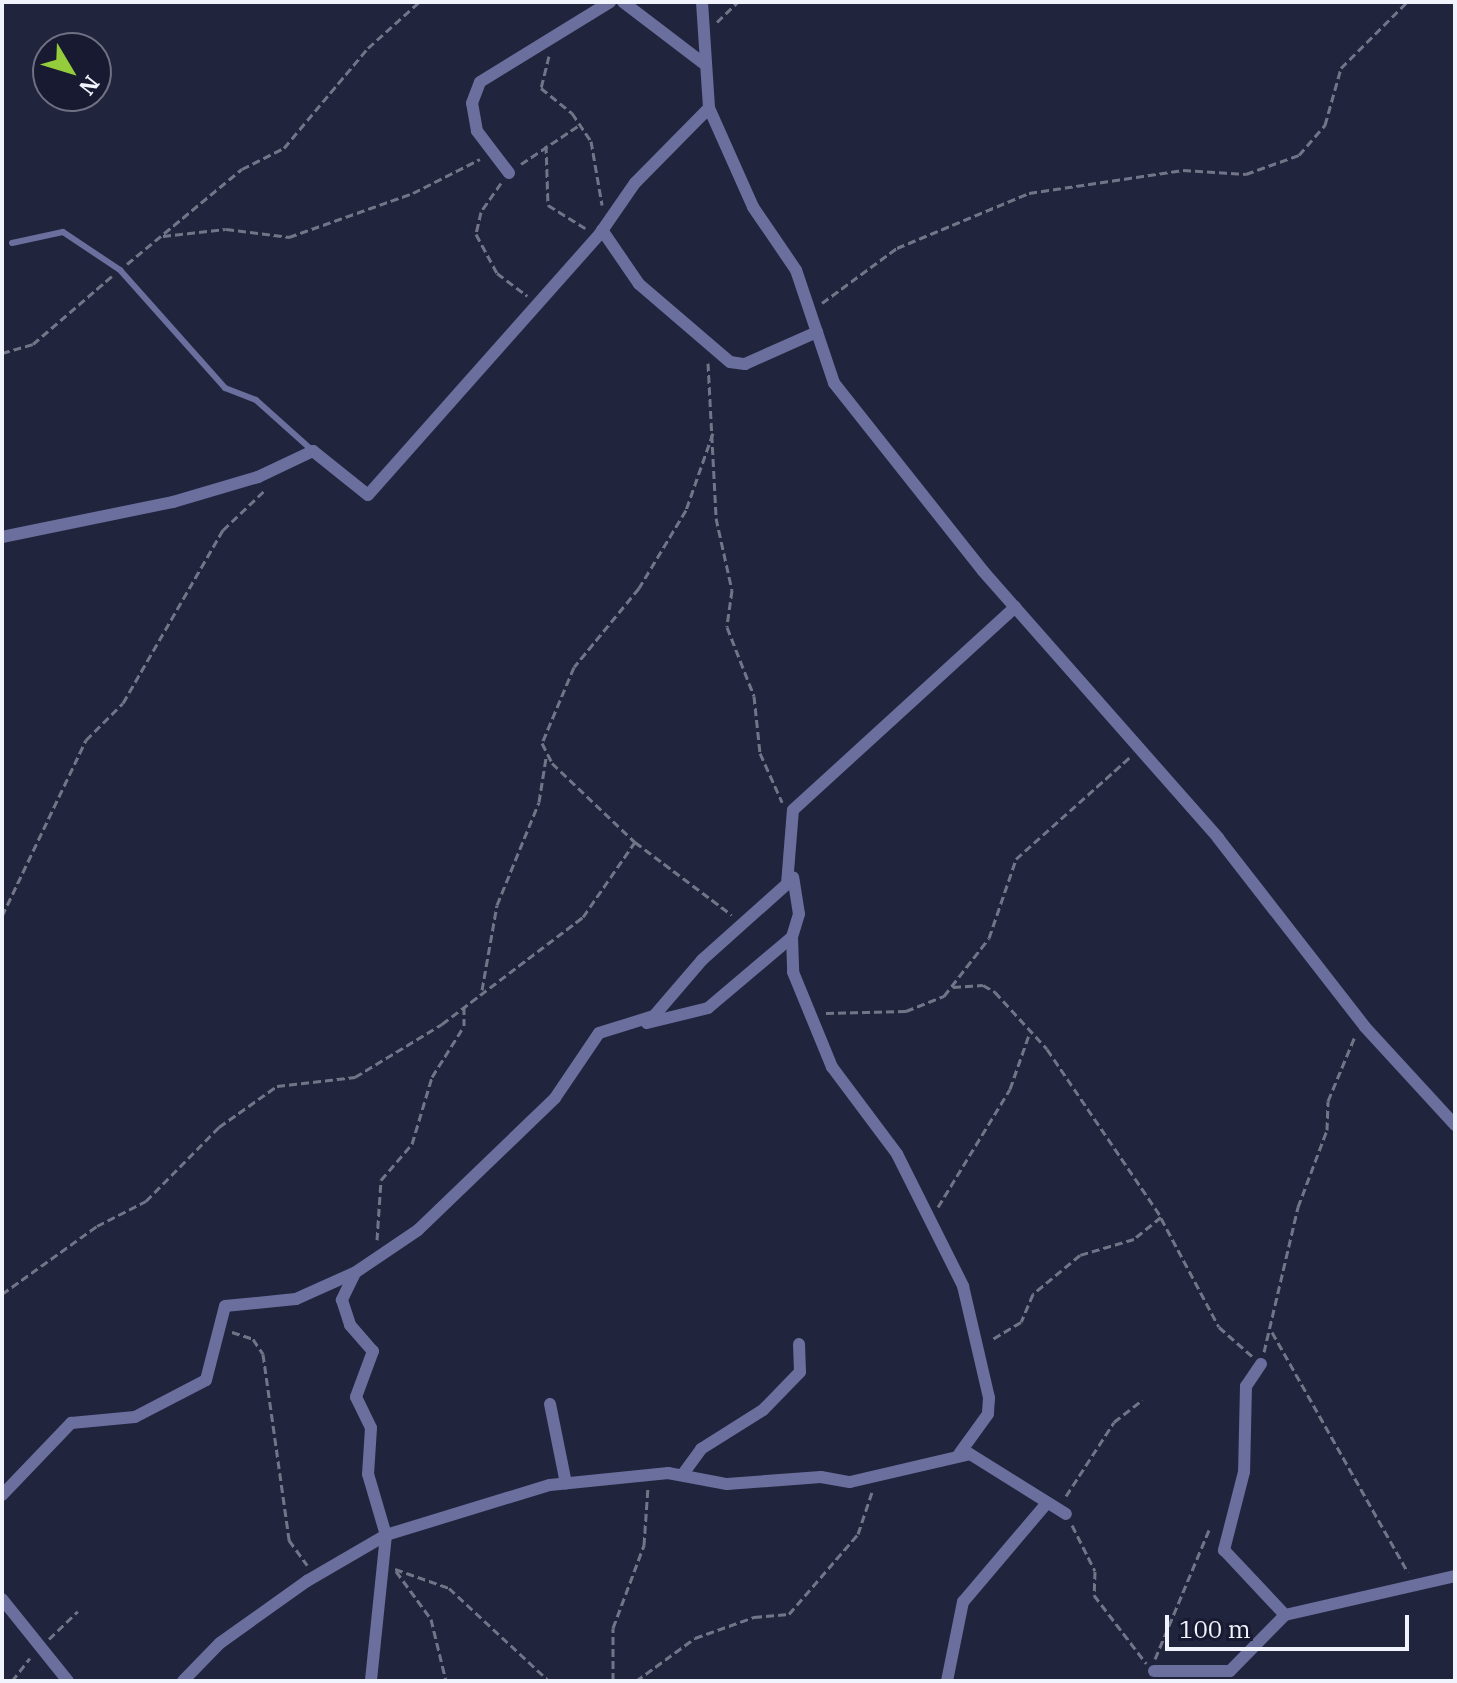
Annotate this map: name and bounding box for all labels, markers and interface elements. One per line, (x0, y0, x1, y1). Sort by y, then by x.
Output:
north arrow (32, 32, 112, 112)
text: N (73, 70, 107, 102)
scale bar (1169, 1599, 1413, 1649)
text: 100 m (1179, 1613, 1251, 1645)

